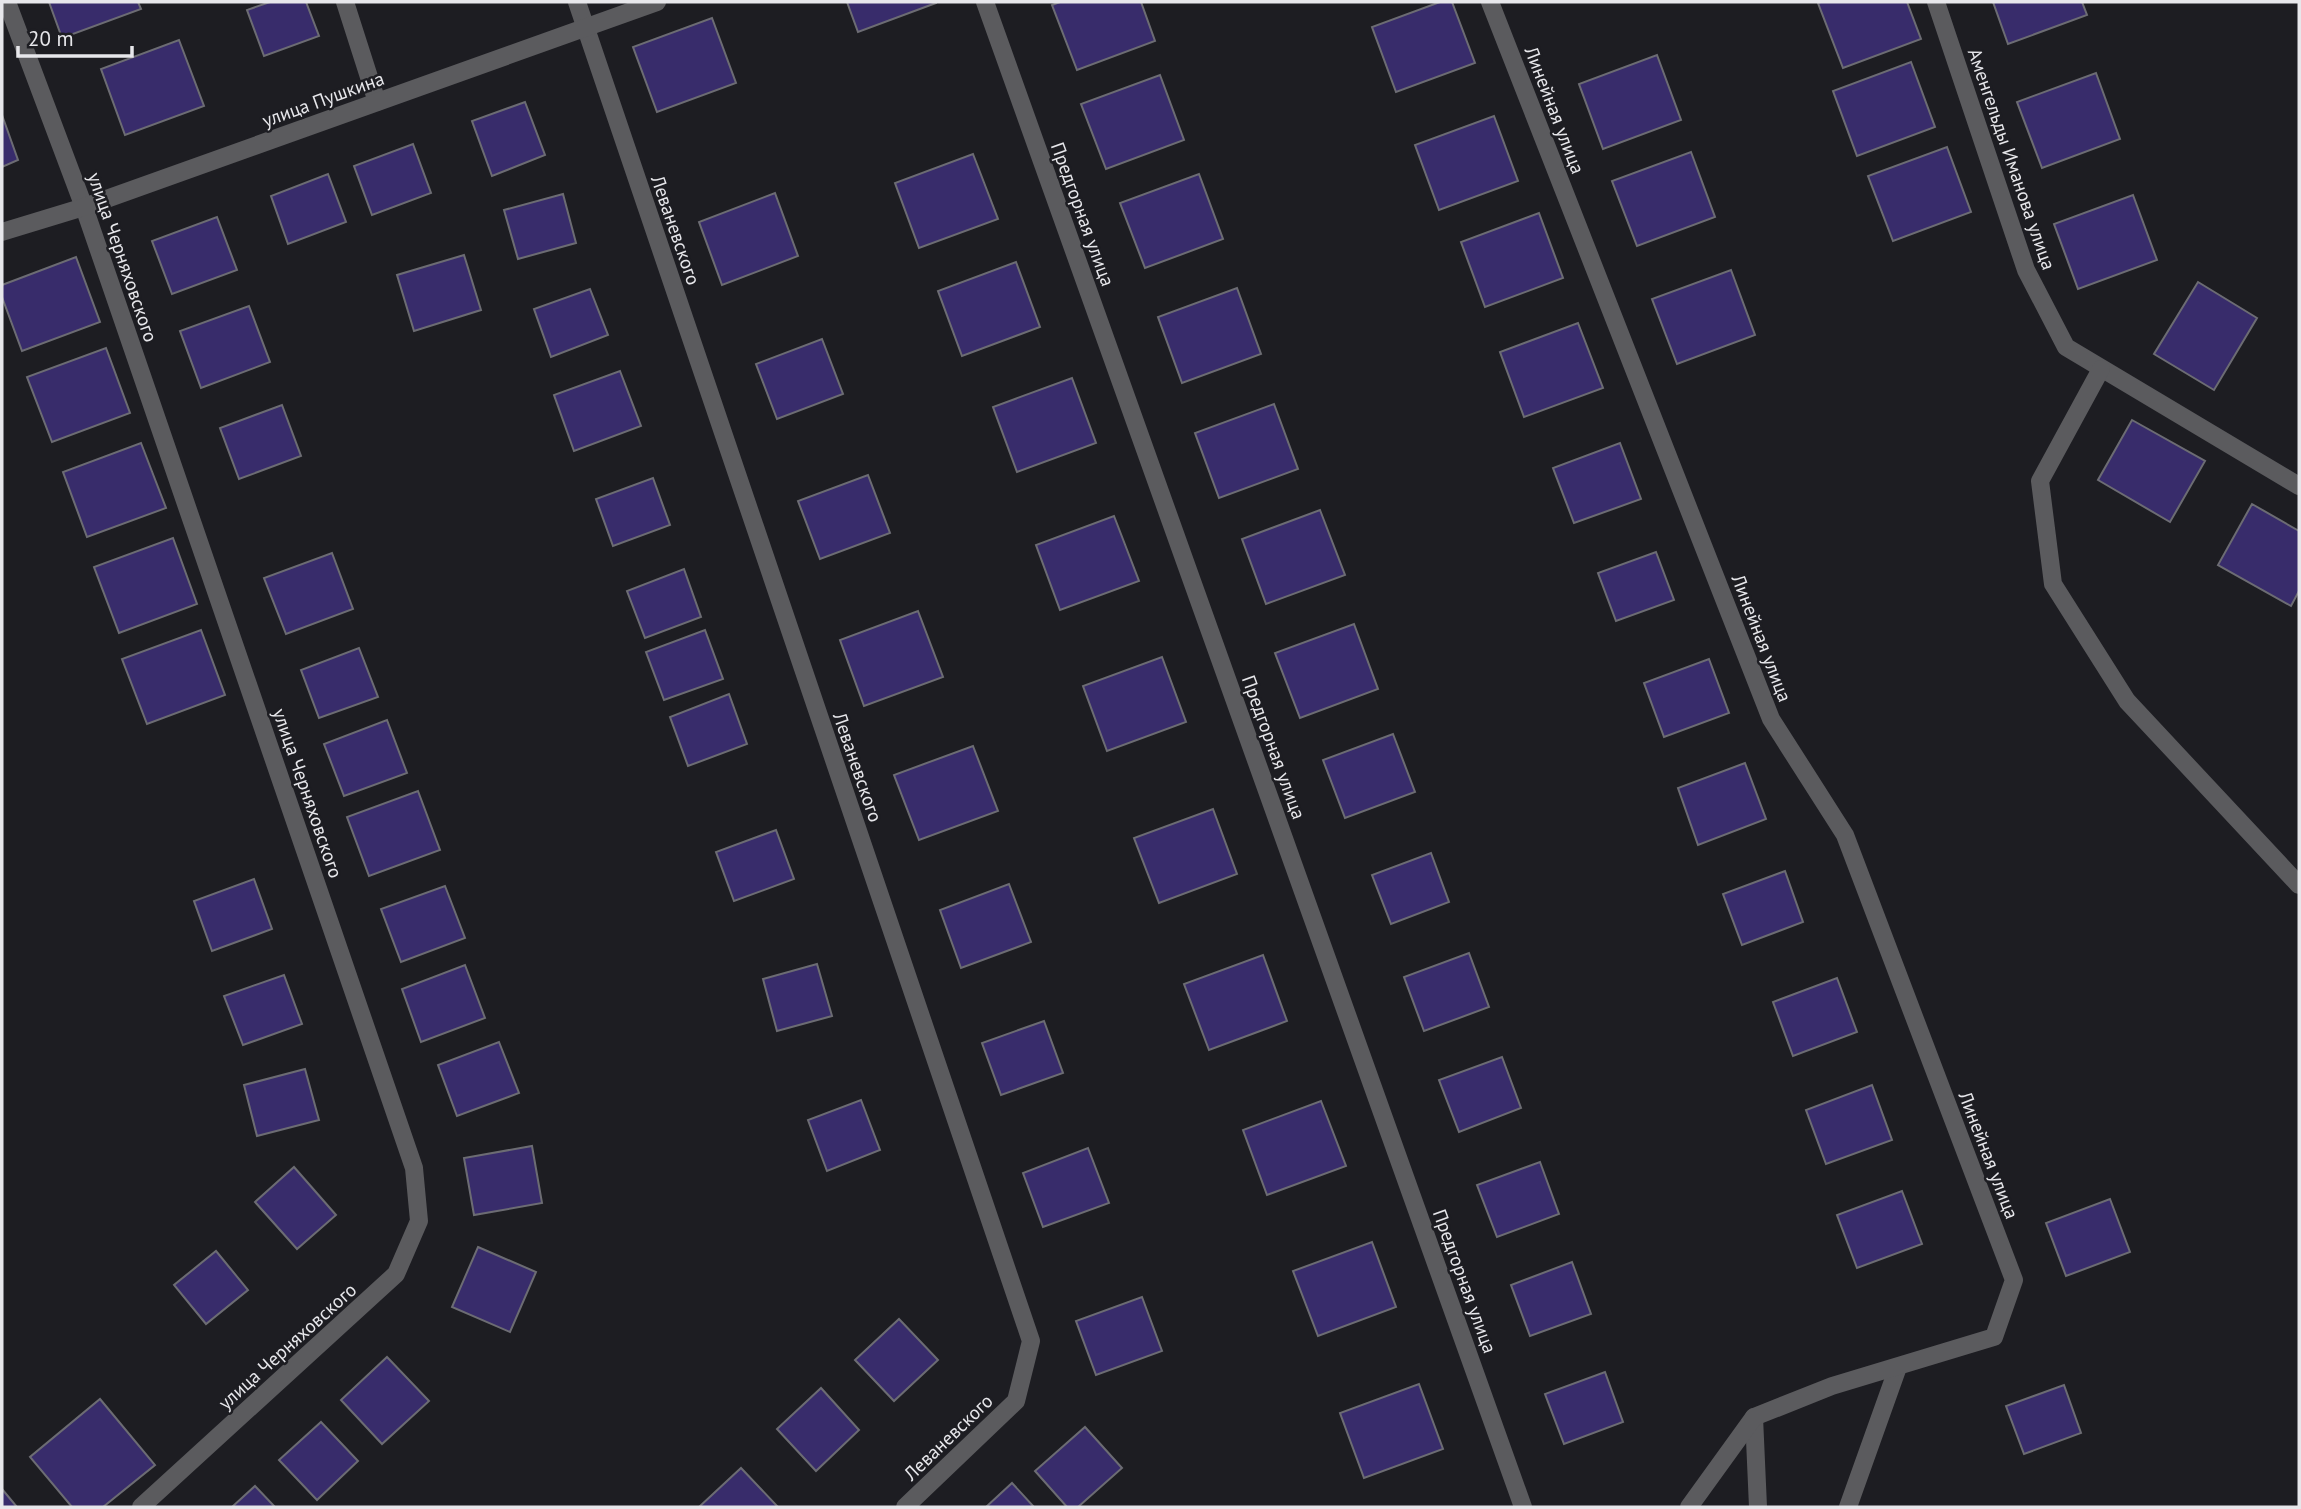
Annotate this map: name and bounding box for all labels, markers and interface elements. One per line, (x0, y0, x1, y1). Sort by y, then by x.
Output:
scale bar (18, 14, 131, 58)
text: 20 m (28, 25, 74, 52)
street label: Линейная улица (1519, 42, 1590, 177)
street label: Аменгельды Иманова улица (1963, 45, 2061, 273)
street label: улица Пушкина (259, 66, 387, 132)
street label: Предгорная улица (1046, 139, 1120, 289)
street label: улица Черняховского (83, 169, 163, 345)
street label: Леваневского (646, 171, 706, 288)
street label: Линейная улица (1726, 570, 1797, 705)
street label: Предгорная улица (1237, 672, 1311, 822)
street label: улица Черняховского (268, 705, 348, 881)
street label: Леваневского (828, 708, 888, 825)
street label: Линейная улица (1953, 1087, 2024, 1222)
street label: Предгорная улица (1428, 1206, 1502, 1356)
street label: улица Черняховского (213, 1278, 361, 1414)
street label: Леваневского (898, 1389, 997, 1486)

